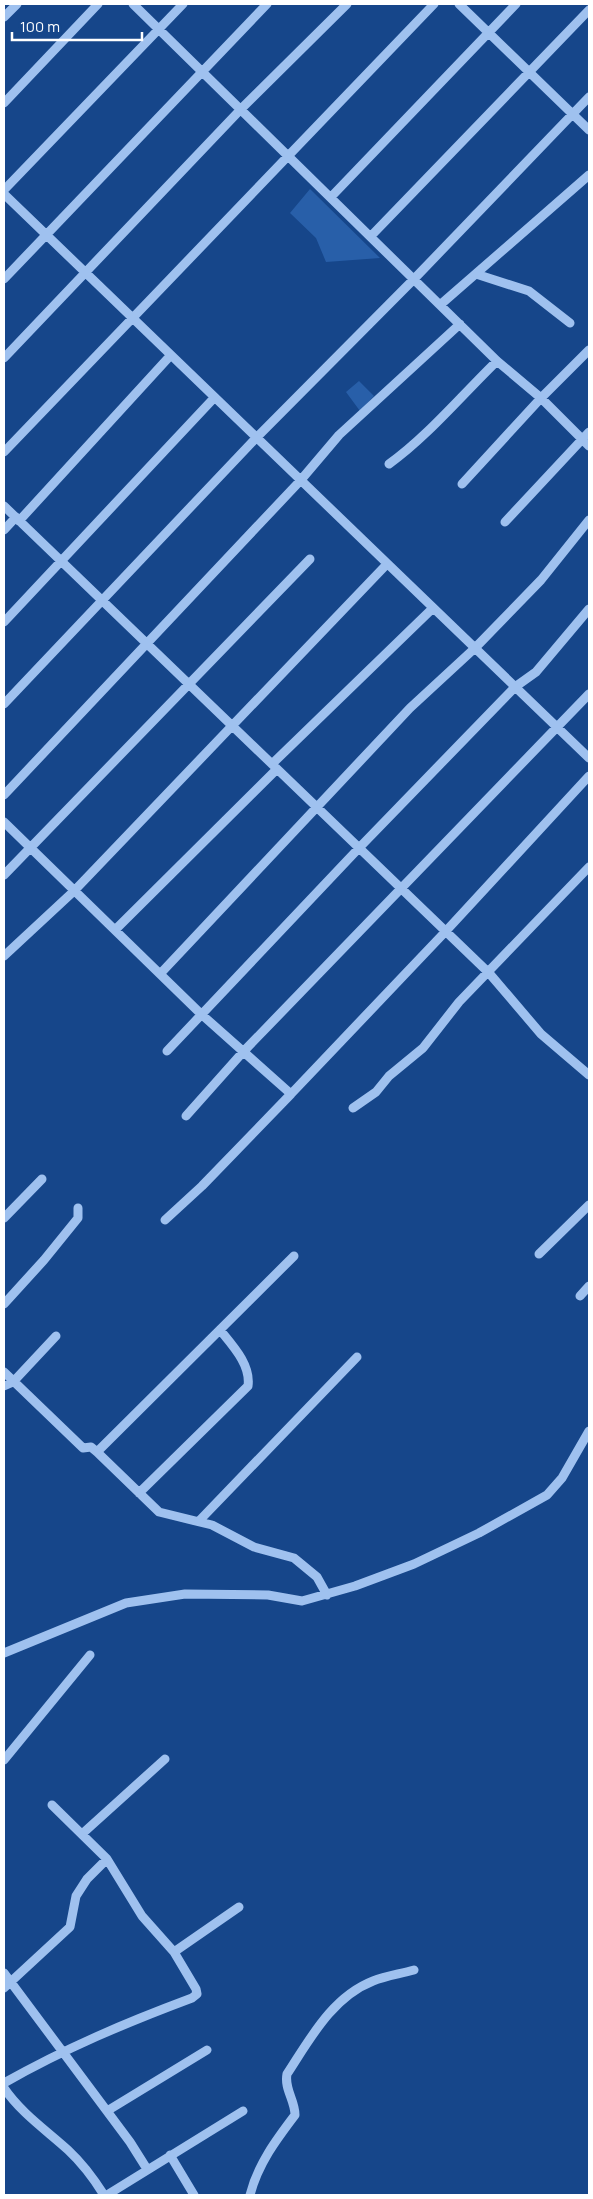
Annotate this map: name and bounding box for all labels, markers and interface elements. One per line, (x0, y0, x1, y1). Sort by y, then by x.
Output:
scale bar (12, 10, 142, 42)
text: 100 m (20, 16, 60, 37)

